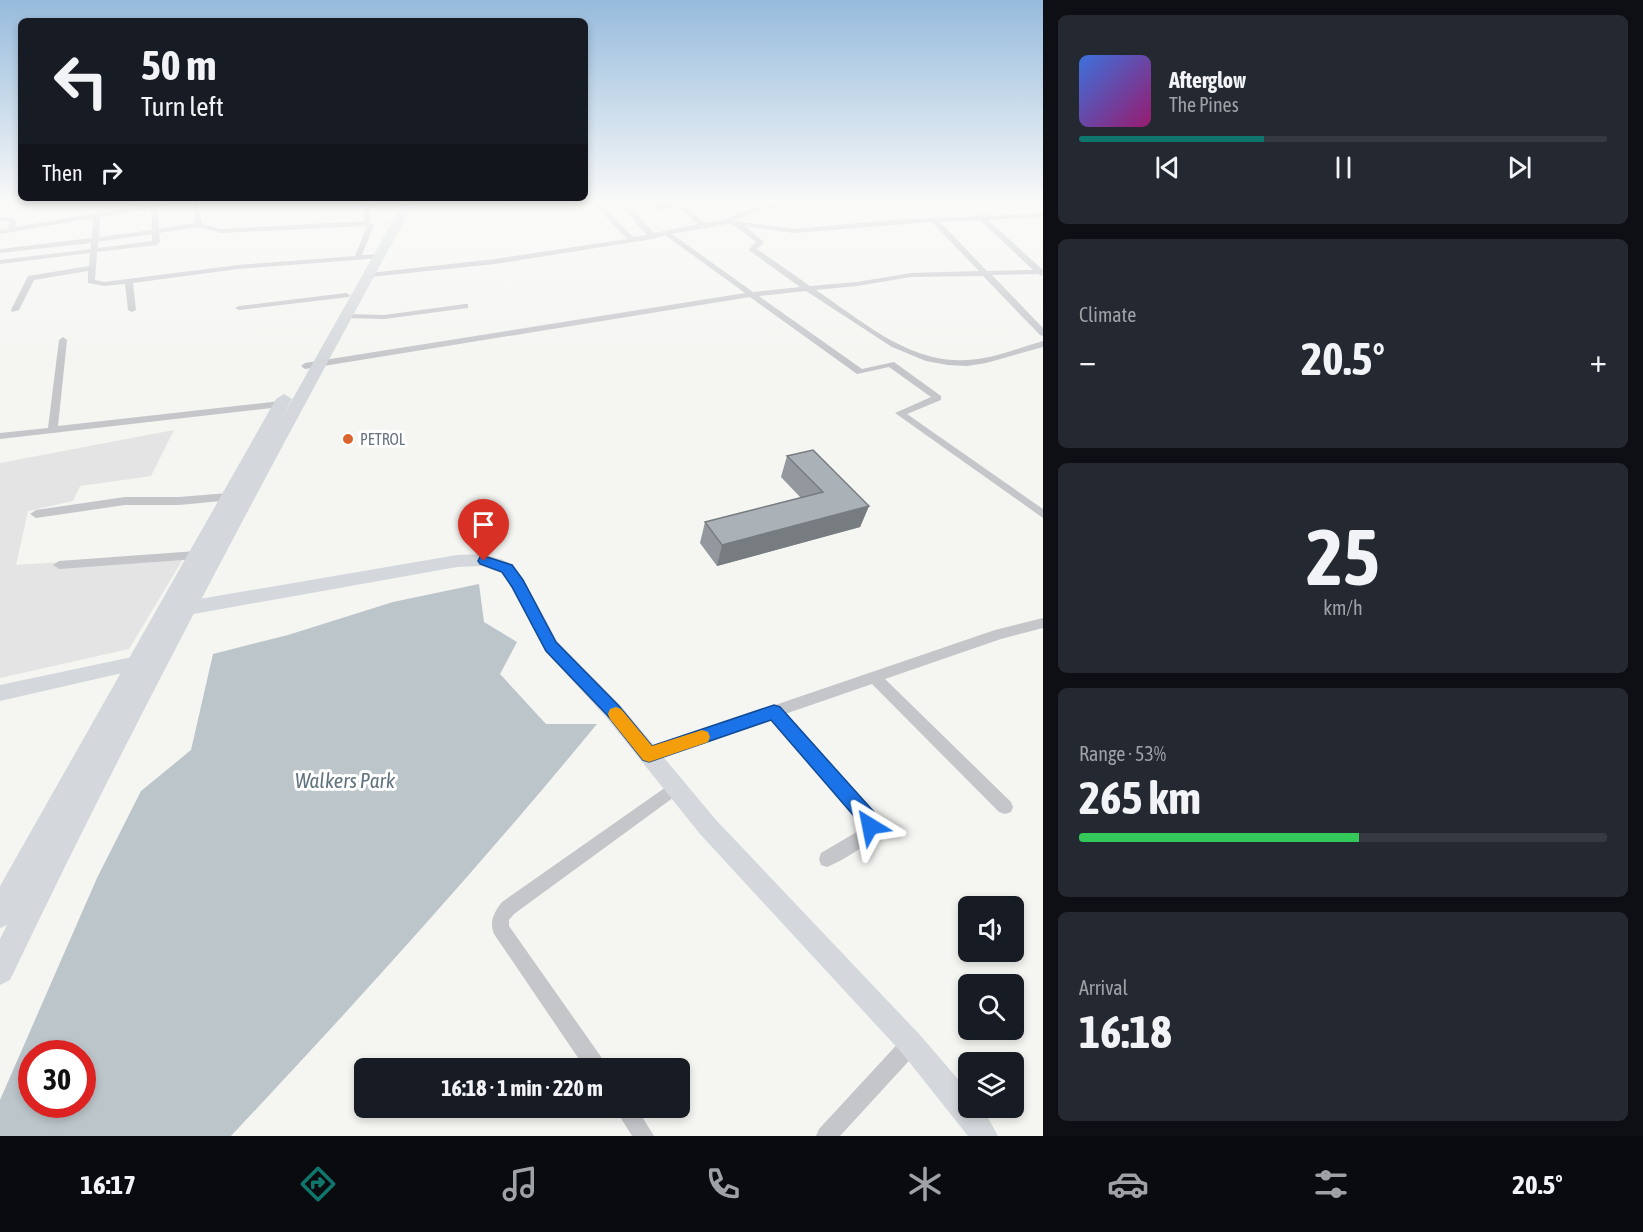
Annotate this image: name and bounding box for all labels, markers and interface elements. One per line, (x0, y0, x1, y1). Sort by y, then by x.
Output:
text: 50 m (141, 41, 216, 89)
icon: left (42, 42, 120, 120)
text: Afterglow (1169, 67, 1246, 93)
text: Turn left (141, 91, 224, 122)
text: The Pines (1169, 93, 1239, 116)
icon: previous (1151, 151, 1184, 184)
icon: pause (1327, 151, 1360, 184)
icon: next (1503, 151, 1536, 184)
icon: right (95, 156, 128, 189)
text: Then (42, 160, 83, 186)
text: Climate (1079, 303, 1136, 326)
text: 20.5° (1301, 333, 1385, 385)
text: − (1079, 341, 1096, 379)
text: + (1590, 341, 1607, 379)
place label: PETROL (360, 430, 406, 448)
marker: PETROL (341, 432, 355, 446)
pin (458, 499, 509, 561)
icon: arrive (467, 508, 500, 541)
text: 25 (1306, 512, 1380, 602)
text: km/h (1323, 596, 1363, 619)
text: Range · 53% (1079, 742, 1166, 765)
water label: Walkers Park (295, 768, 396, 792)
text: 265 km (1079, 772, 1201, 824)
position arrow (838, 794, 902, 858)
map controls (958, 896, 1024, 1118)
button: sound (958, 896, 1024, 962)
button: search (958, 974, 1024, 1040)
text: Arrival (1079, 976, 1128, 999)
text: 16:18 (1079, 1006, 1172, 1058)
speed limit sign: 30 (18, 1040, 96, 1118)
button: layers (958, 1052, 1024, 1118)
text: 16:18 · 1 min · 220 m (441, 1075, 603, 1101)
icon: directions (297, 1163, 339, 1205)
icon: music (499, 1163, 541, 1205)
icon: phone (702, 1163, 744, 1205)
icon: climate (904, 1163, 946, 1205)
icon: car (1107, 1163, 1149, 1205)
icon: filters (1310, 1163, 1352, 1205)
text: 16:17 (80, 1169, 136, 1200)
text: 20.5° (1512, 1169, 1563, 1200)

